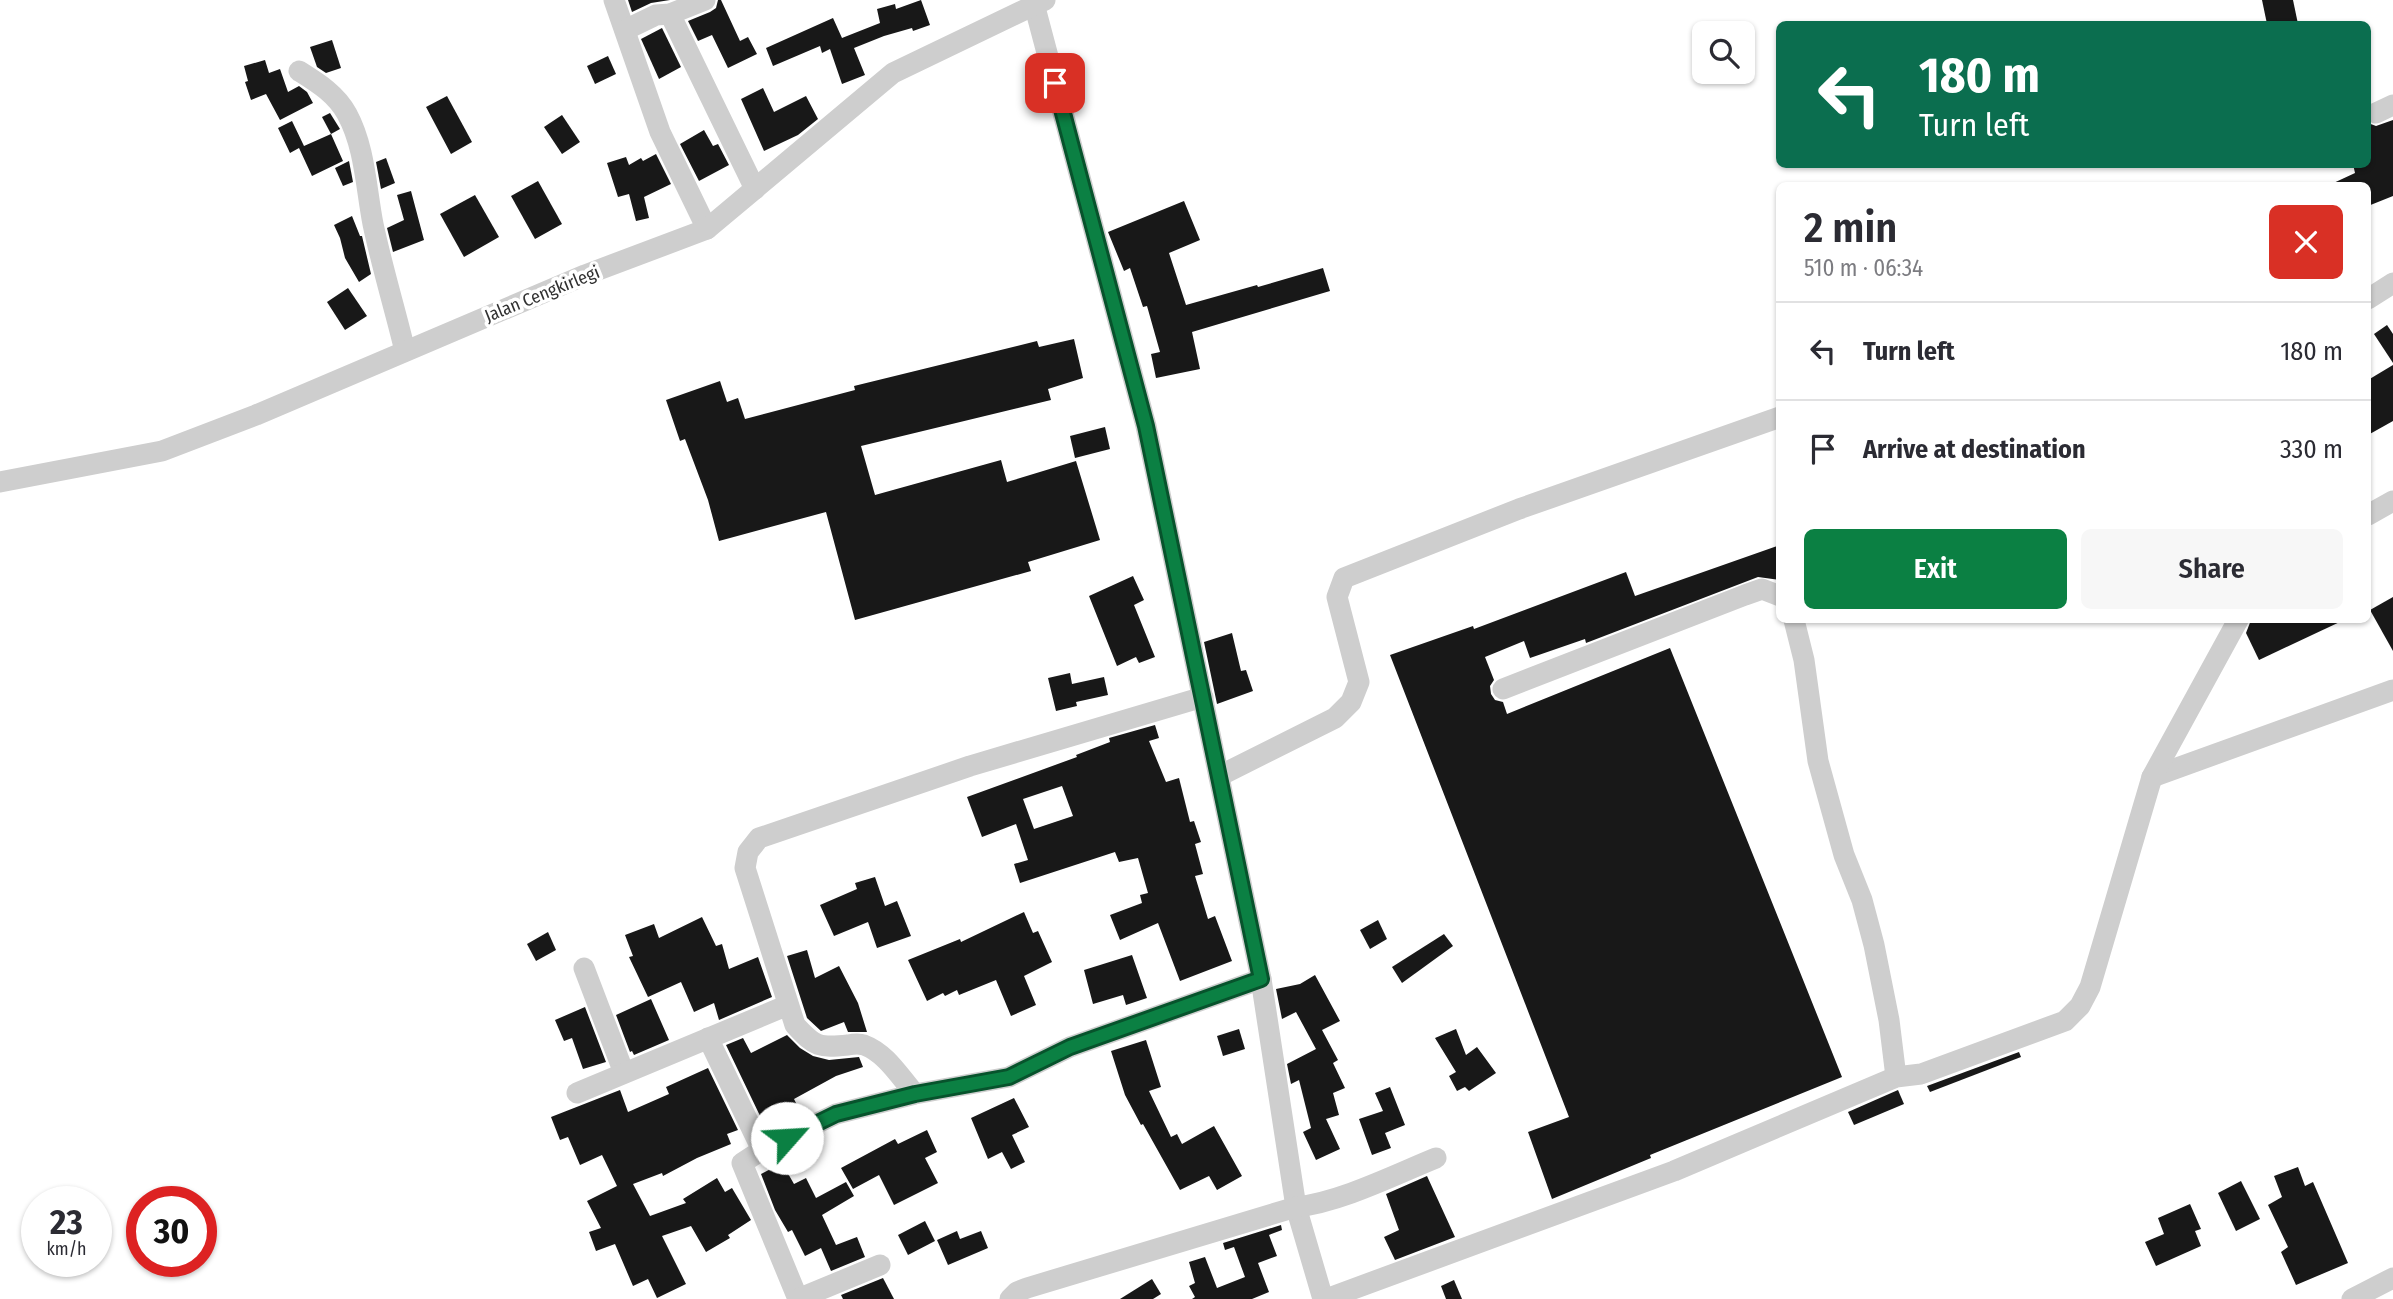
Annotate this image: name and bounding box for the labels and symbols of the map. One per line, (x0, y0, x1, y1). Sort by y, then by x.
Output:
pin (1025, 53, 1085, 113)
street label: Jalan Cengkirlegi (481, 261, 603, 327)
position arrow (750, 1101, 824, 1175)
speed limit sign: 30 (126, 1186, 217, 1277)

